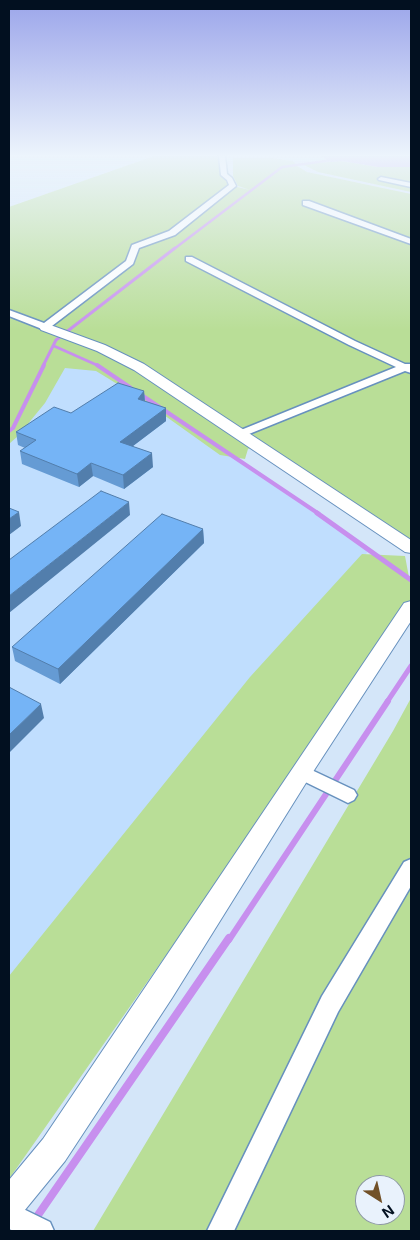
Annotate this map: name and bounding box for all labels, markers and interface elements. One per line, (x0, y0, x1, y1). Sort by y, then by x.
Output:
north arrow (355, 1175, 405, 1225)
text: N (379, 1202, 398, 1222)

